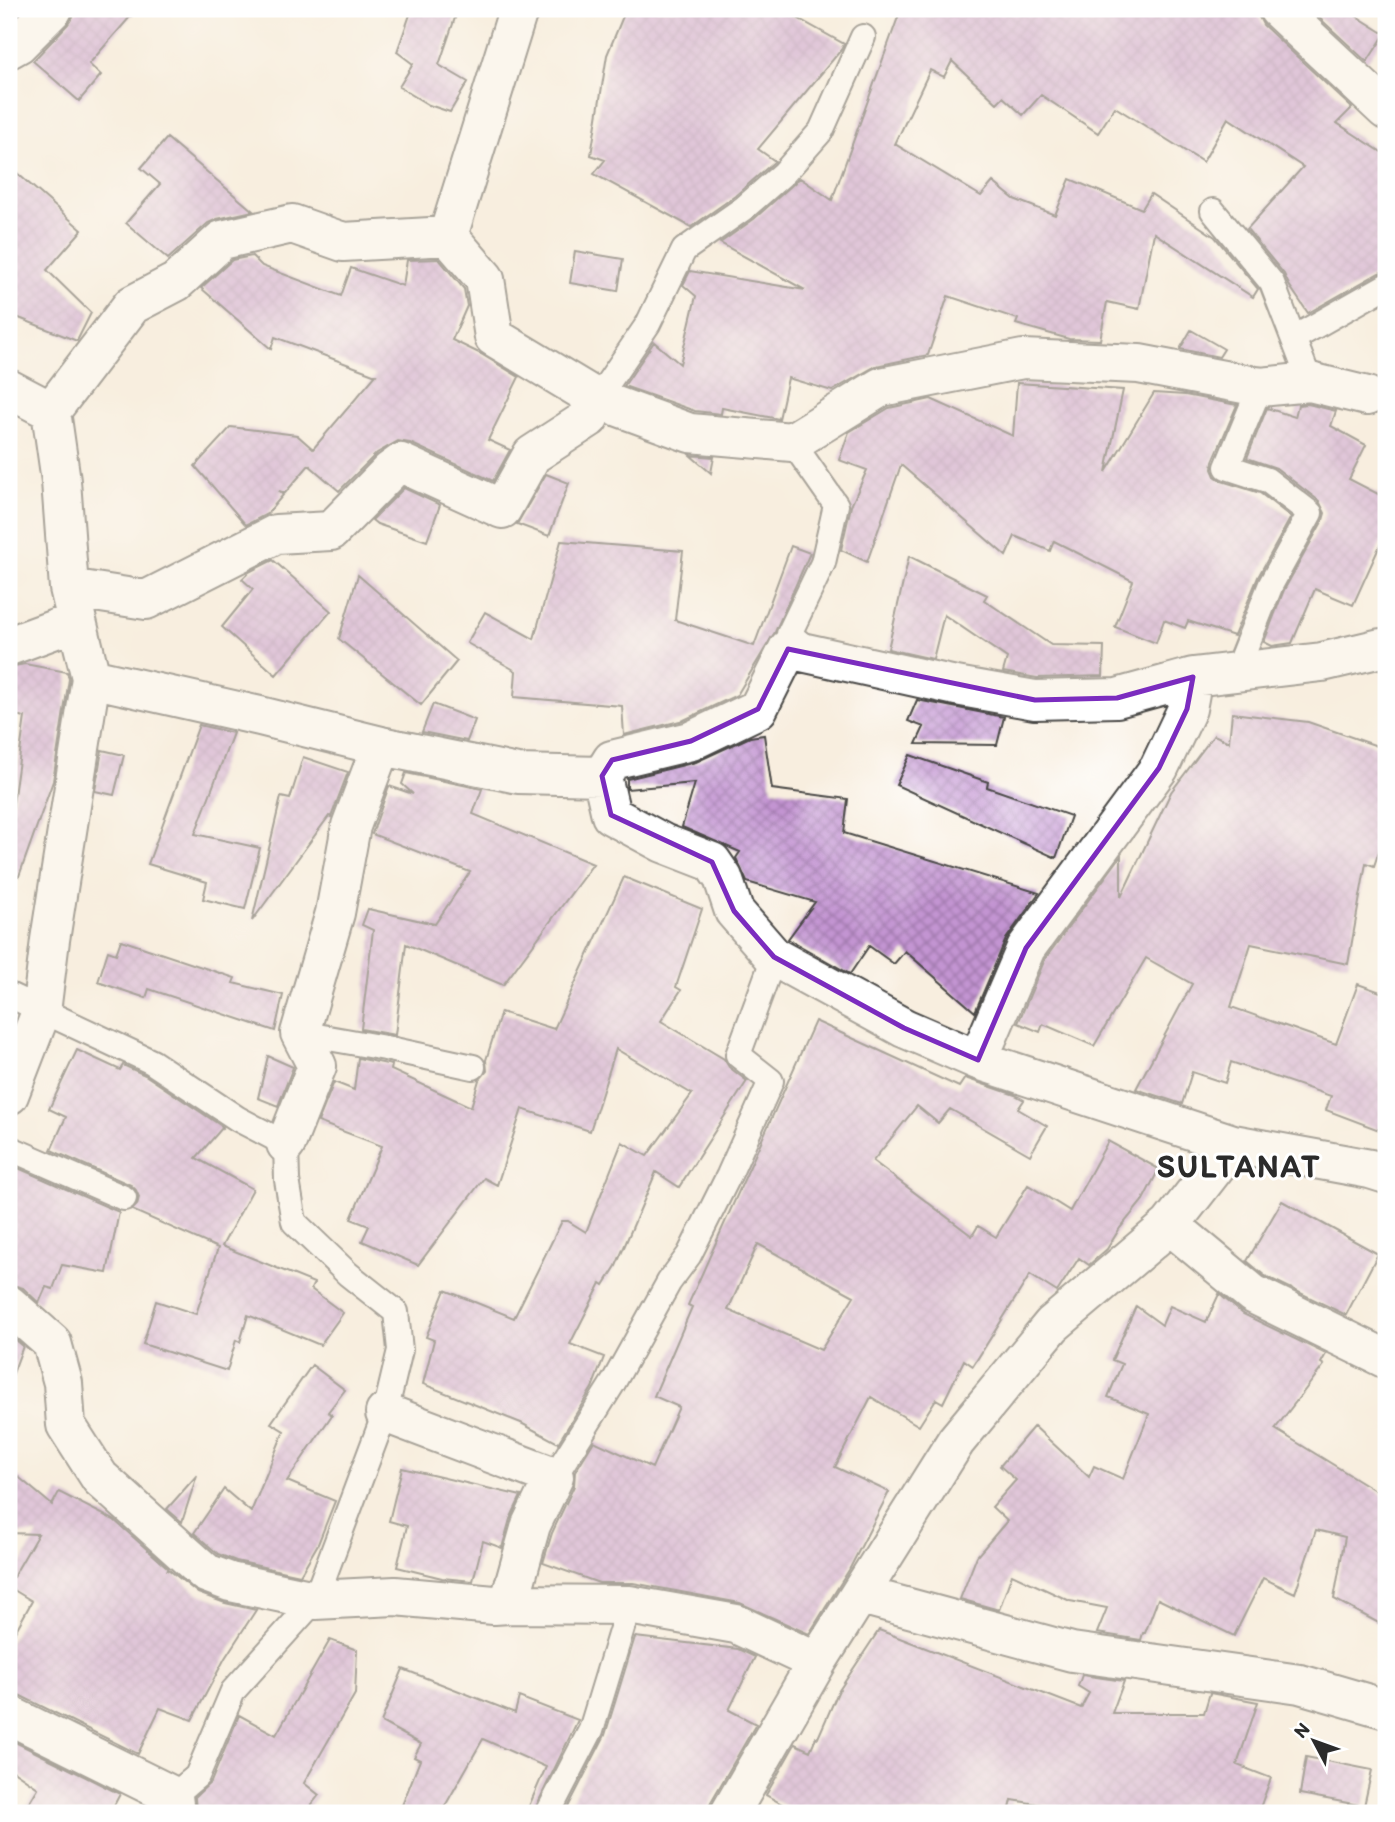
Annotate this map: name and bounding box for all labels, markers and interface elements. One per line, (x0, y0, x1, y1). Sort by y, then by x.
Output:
district label: SULTANAT (1157, 1147, 1321, 1185)
north arrow (1280, 1706, 1350, 1776)
text: N (1289, 1718, 1314, 1743)

